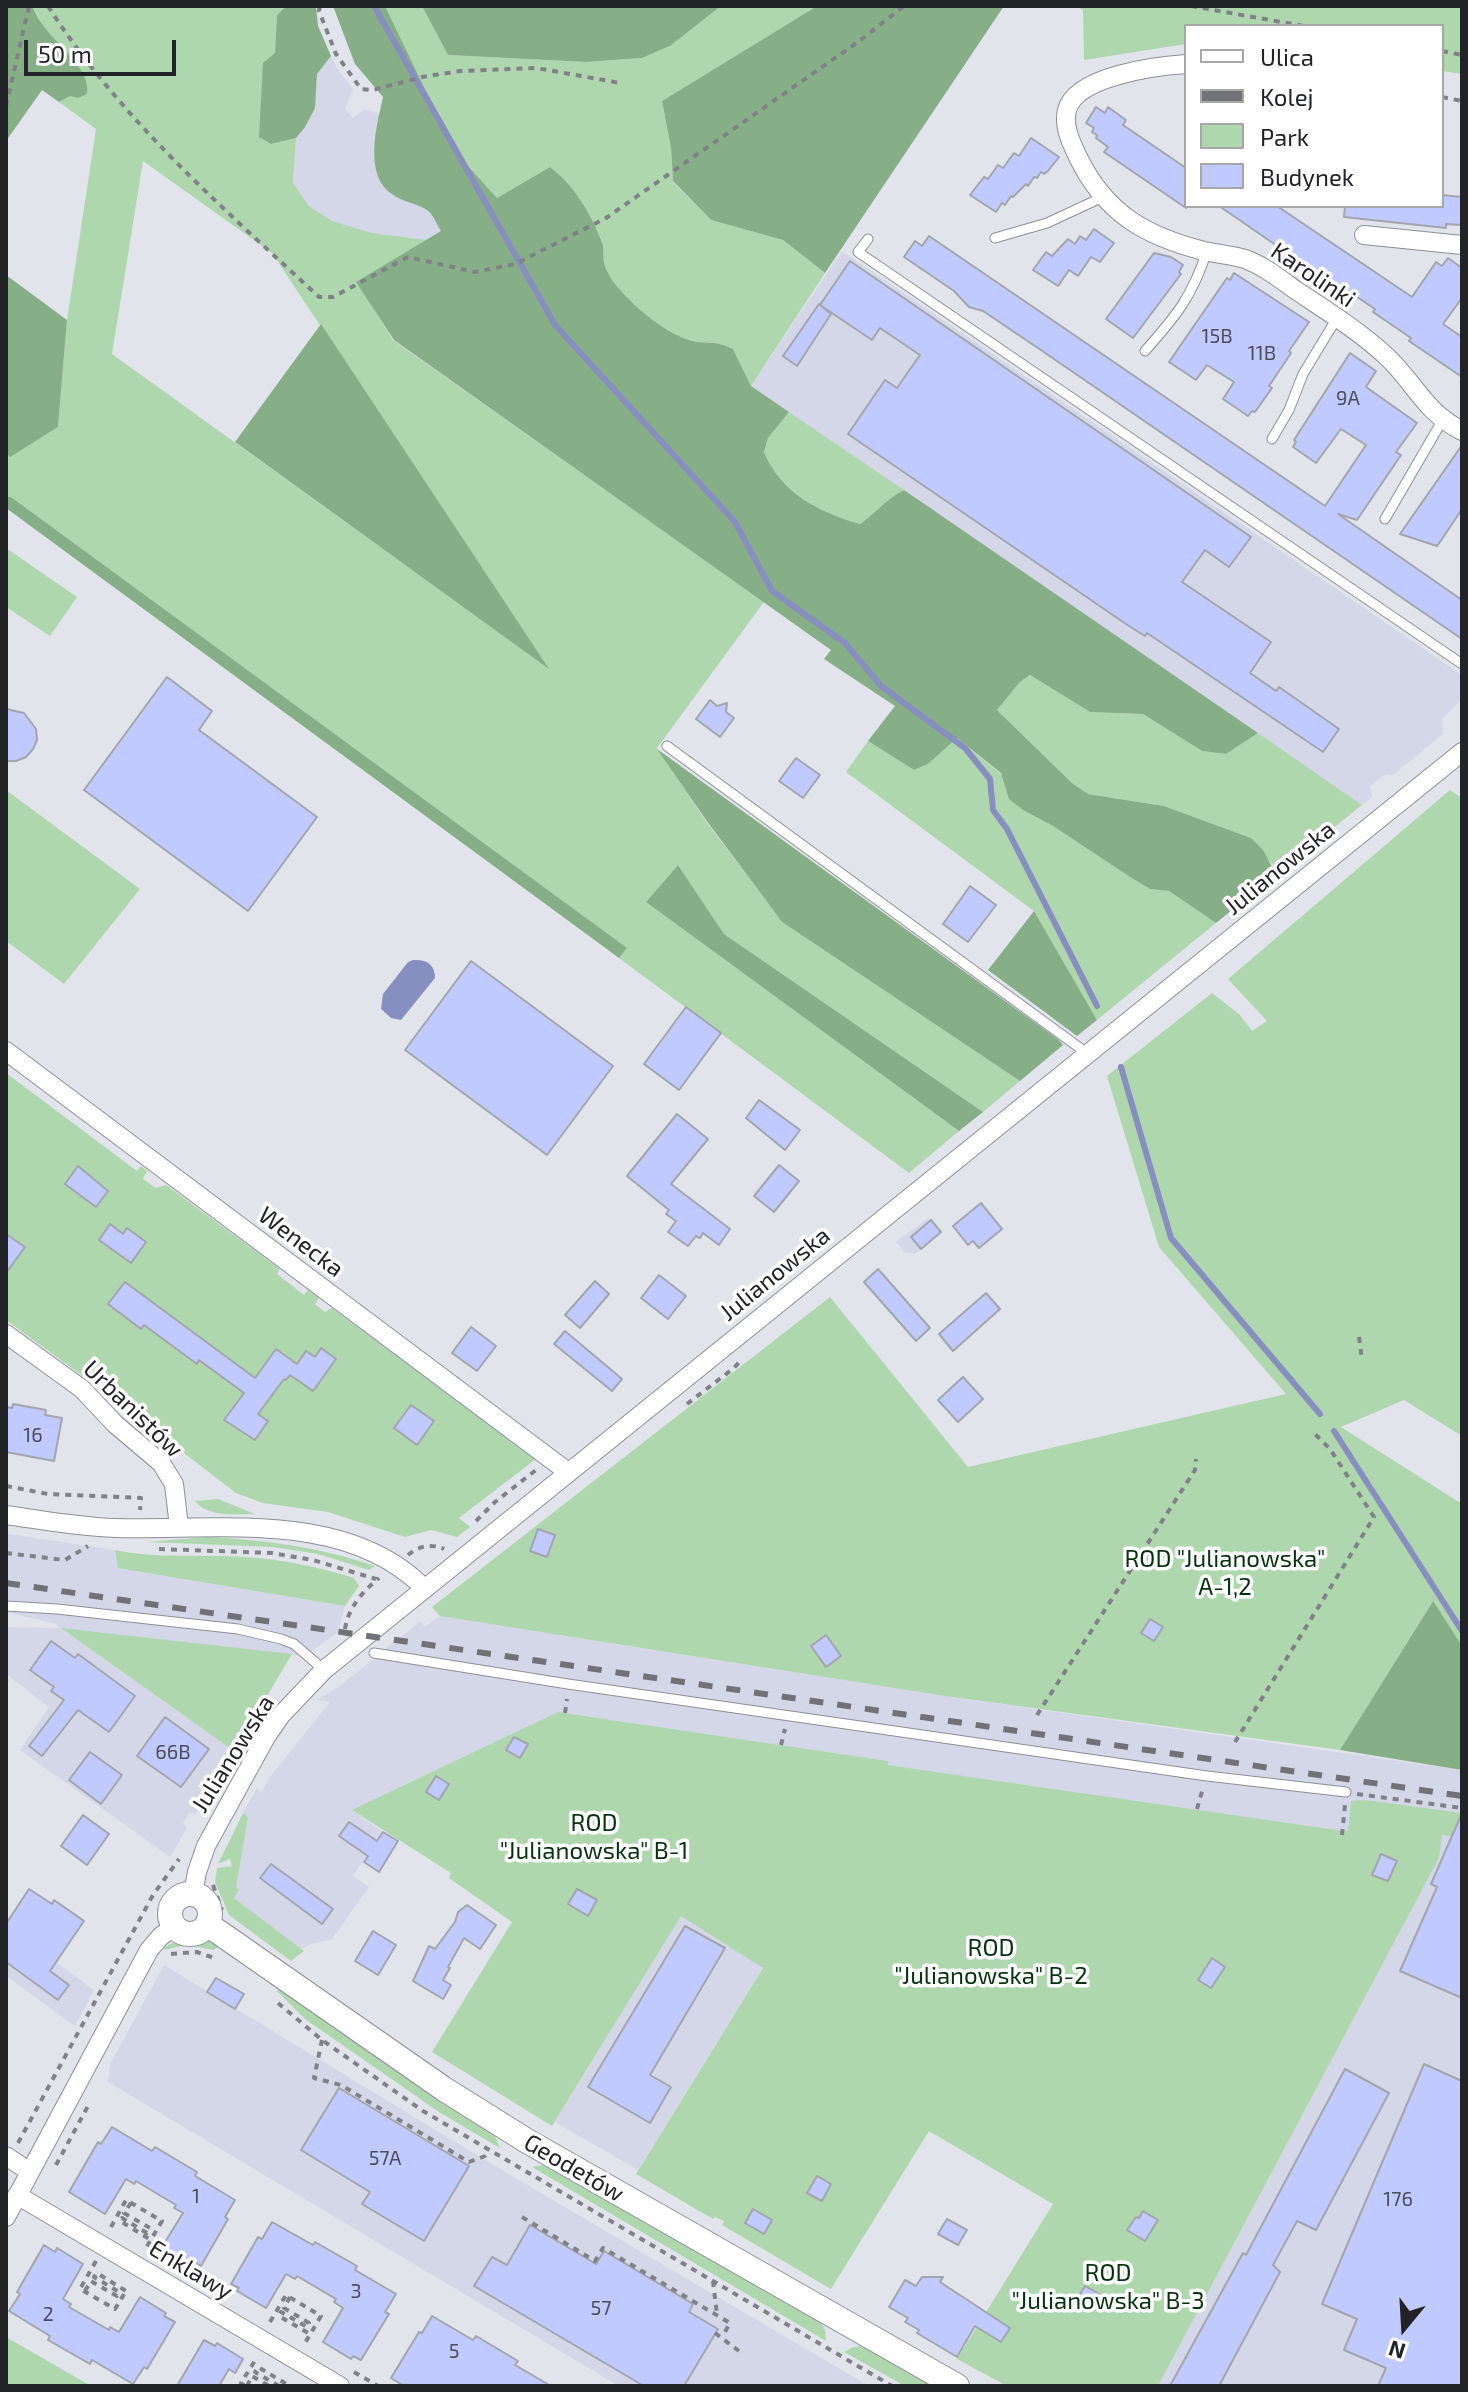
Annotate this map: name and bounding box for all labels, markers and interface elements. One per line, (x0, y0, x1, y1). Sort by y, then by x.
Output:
scale bar (28, 24, 180, 74)
legend (1184, 24, 1444, 208)
text: 50 m (38, 39, 92, 68)
text: Ulica (1260, 42, 1314, 71)
text: Kolej (1260, 82, 1314, 111)
text: Park (1260, 122, 1309, 151)
text: Budynek (1260, 162, 1354, 191)
street label: Karolinki (1265, 236, 1361, 314)
house number: 15B (1201, 324, 1233, 348)
house number: 11B (1248, 341, 1276, 365)
house number: 9A (1336, 386, 1360, 410)
street label: Julianowska (1219, 815, 1341, 921)
street label: Wenecka (253, 1201, 349, 1283)
street label: Julianowska (714, 1221, 836, 1327)
street label: Urbanistów (77, 1355, 189, 1463)
house number: 16 (23, 1423, 43, 1447)
park label: ROD "Julianowska" A-1,2 (1125, 1545, 1325, 1601)
street label: Julianowska (186, 1690, 280, 1818)
house number: 66B (155, 1740, 191, 1764)
park label: ROD "Julianowska" B-1 (500, 1809, 688, 1865)
park label: ROD "Julianowska" B-2 (894, 1934, 1088, 1990)
street label: Geodetów (519, 2128, 629, 2208)
house number: 57A (369, 2146, 401, 2170)
house number: 1 (192, 2184, 200, 2208)
house number: 176 (1383, 2187, 1413, 2211)
street label: Enklawy (144, 2234, 238, 2306)
park label: ROD "Julianowska" B-3 (1011, 2259, 1205, 2315)
house number: 3 (350, 2279, 362, 2303)
north arrow (1364, 2288, 1444, 2368)
house number: 57 (591, 2296, 611, 2320)
house number: 2 (42, 2302, 54, 2326)
text: N (1385, 2336, 1408, 2366)
house number: 5 (449, 2339, 459, 2363)

